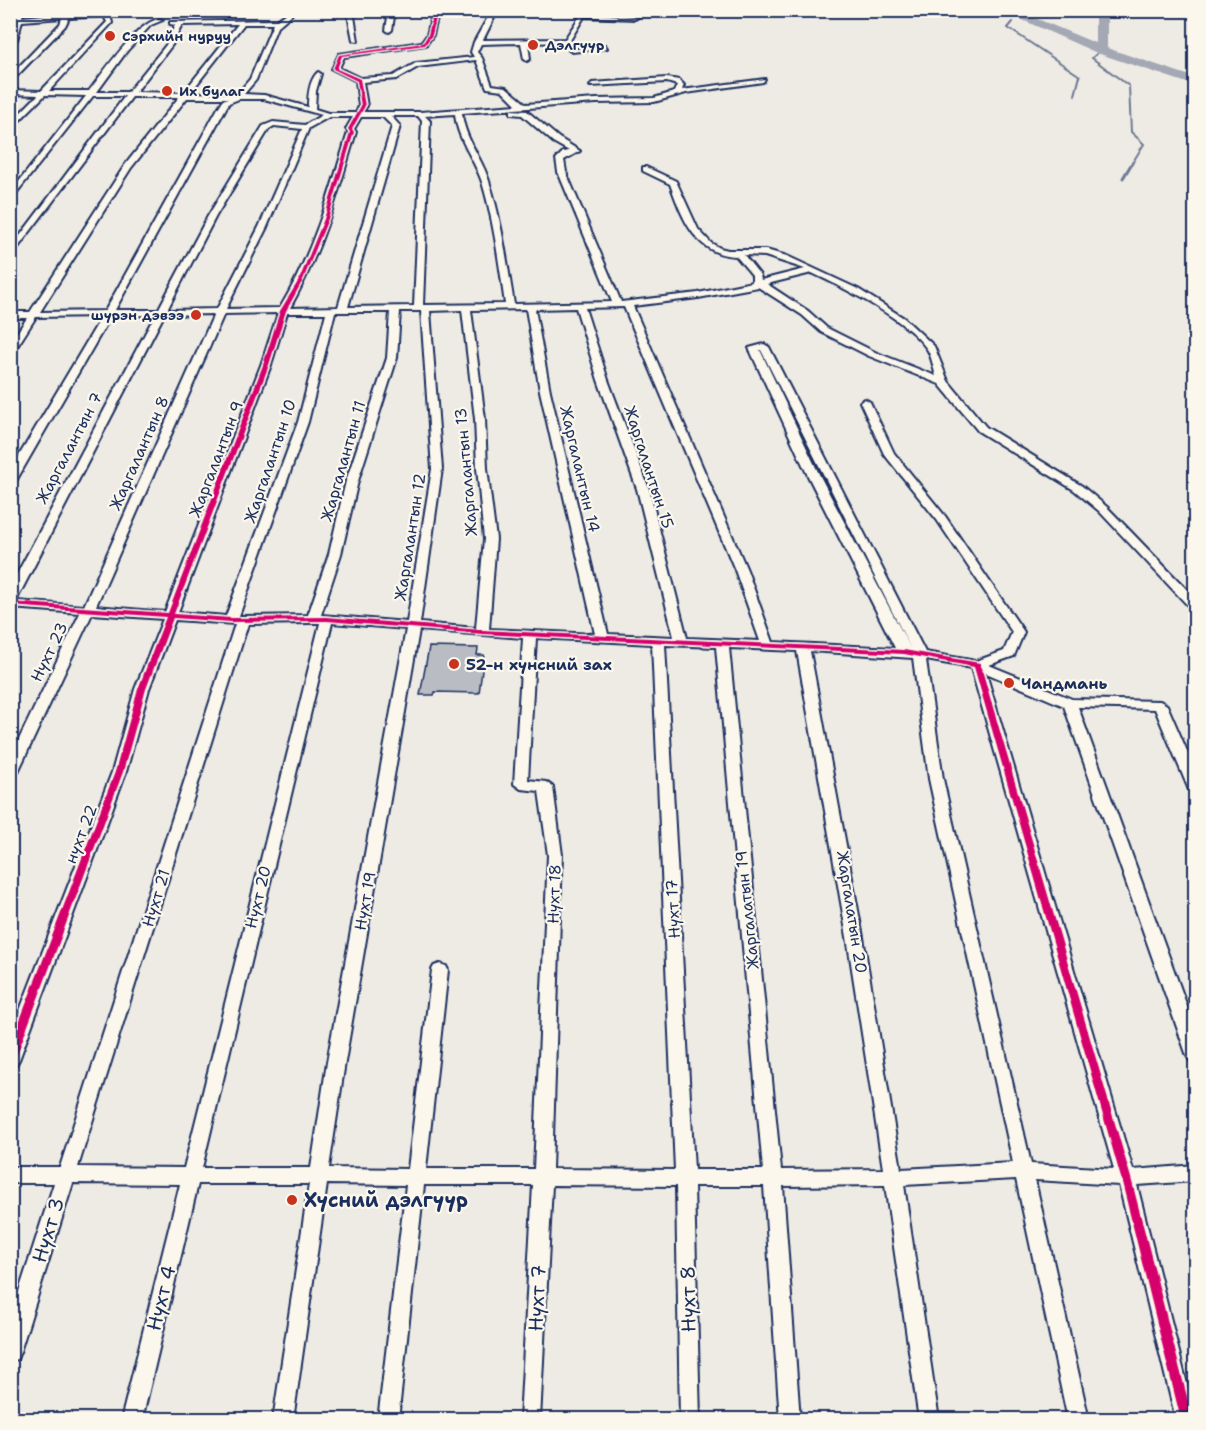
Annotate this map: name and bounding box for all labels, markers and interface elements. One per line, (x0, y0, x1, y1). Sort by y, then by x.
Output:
place label: Сэрхийн нуруу (122, 27, 231, 45)
marker: Сэрхийн нуруу (103, 29, 117, 43)
place label: Дэлгүүр (545, 36, 604, 54)
marker: Дэлгүүр (526, 38, 540, 52)
place label: Их булаг (179, 82, 246, 100)
marker: Их булаг (160, 84, 174, 98)
place label: шүрэн дэвээ (91, 306, 184, 324)
marker: шүрэн дэвээ (189, 308, 203, 322)
street label: Жаргалантын 7 (31, 389, 107, 507)
street label: Жаргалантын 8 (104, 392, 174, 514)
street label: Жаргалантын 10 (239, 396, 301, 526)
street label: Жаргалантын 9 (184, 398, 248, 520)
street label: Жаргалантын 11 (316, 398, 370, 524)
street label: Жаргалантын 15 (619, 403, 679, 531)
street label: Жаргалантын 14 (555, 404, 605, 534)
street label: Жаргалантын 13 (450, 407, 482, 537)
street label: Жаргалантын 12 (390, 472, 430, 602)
street label: Нүхт 23 (26, 619, 72, 685)
place label: 52-н хүнсний зах (466, 654, 612, 675)
marker: 52-н хүнсний зах (447, 657, 461, 671)
place label: Чандмань (1021, 673, 1107, 694)
marker: Чандмань (1002, 676, 1016, 690)
street label: нүхт 22 (60, 802, 102, 866)
street label: Жаргалатын 20 (832, 849, 872, 975)
street label: Жаргалатын 19 (730, 850, 764, 970)
street label: Нүхт 20 (240, 863, 276, 931)
street label: Нүхт 18 (542, 864, 566, 924)
street label: Нүхт 21 (137, 867, 175, 929)
street label: Нүхт 19 (350, 870, 380, 932)
street label: Нүхт 17 (661, 879, 685, 939)
place label: Хүсний дэлгүүр (304, 1187, 468, 1213)
marker: Хүсний дэлгүүр (285, 1193, 299, 1207)
street label: Нүхт 3 (26, 1194, 70, 1266)
street label: Нүхт 4 (140, 1263, 182, 1333)
street label: Нүхт 7 (522, 1264, 552, 1332)
street label: Нүхт 8 (674, 1265, 702, 1333)

